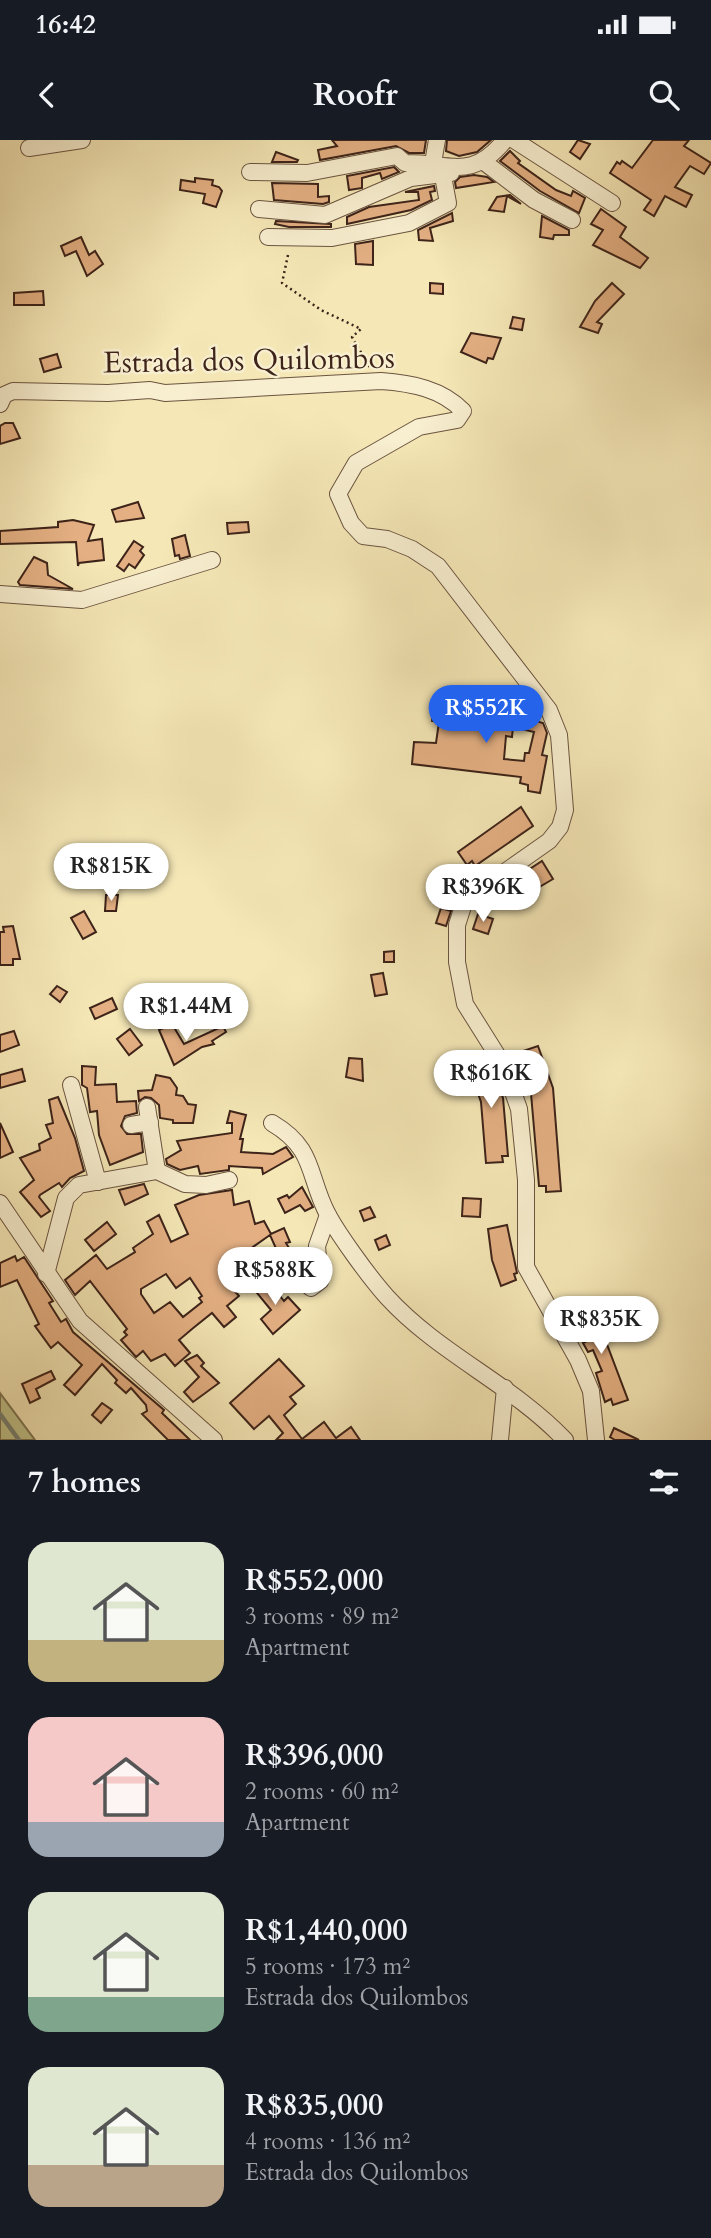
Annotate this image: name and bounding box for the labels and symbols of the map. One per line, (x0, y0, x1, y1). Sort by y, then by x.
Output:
street label: Estrada dos Quilombos (103, 337, 395, 384)
pin: R$552K (429, 686, 543, 745)
pin: R$815K (54, 844, 168, 903)
pin: R$396K (426, 864, 540, 924)
pin: R$1.44M (121, 984, 251, 1043)
pin: R$616K (434, 1051, 548, 1110)
pin: R$588K (218, 1248, 332, 1307)
pin: R$835K (544, 1296, 658, 1356)

